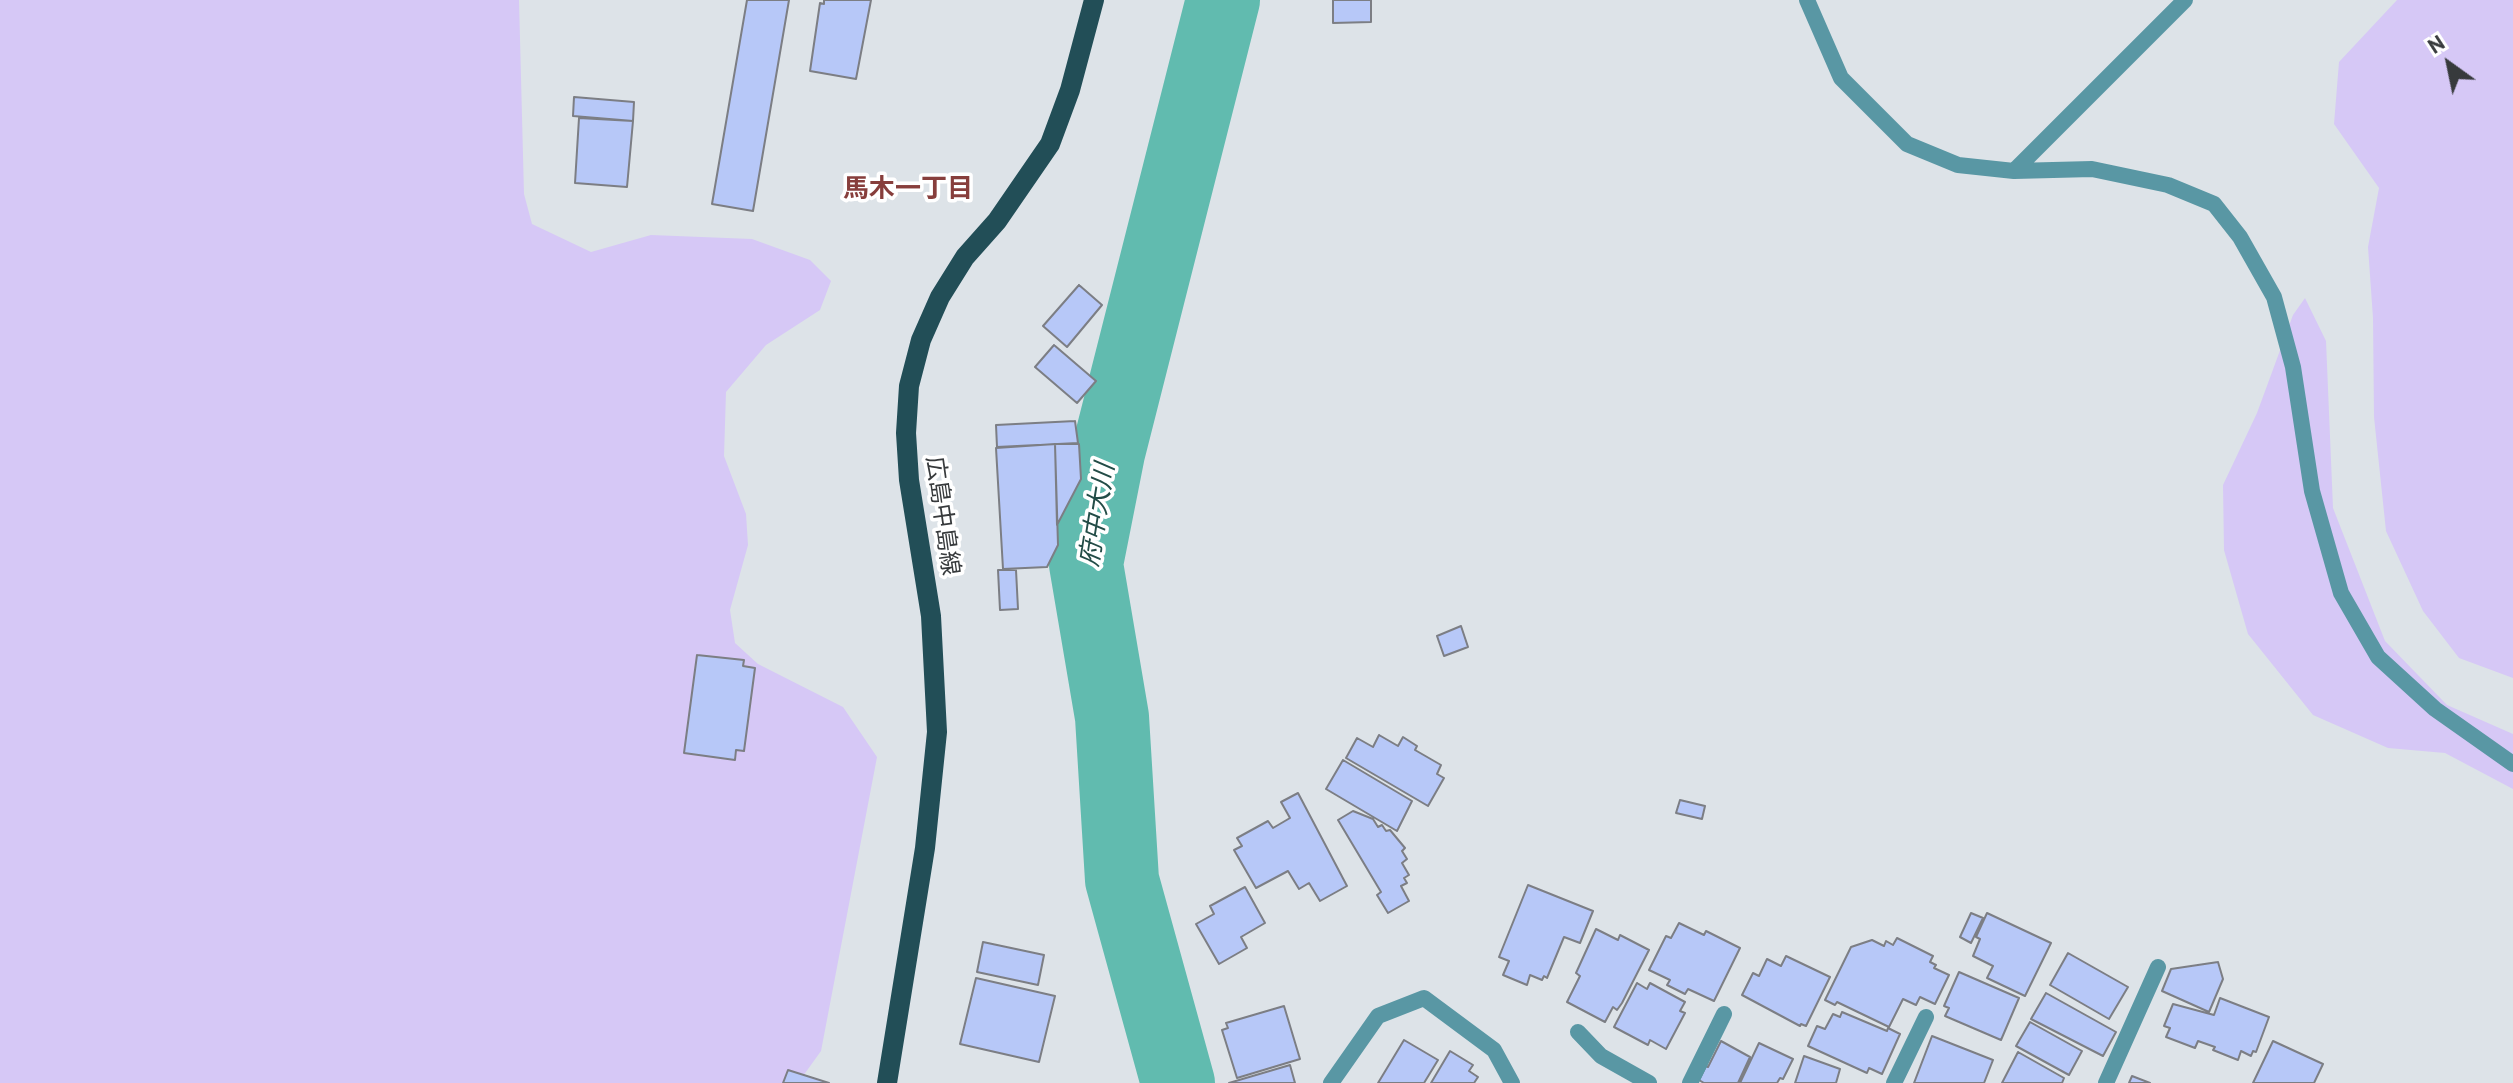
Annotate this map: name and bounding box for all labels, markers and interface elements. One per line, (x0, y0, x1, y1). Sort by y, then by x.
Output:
north arrow (2409, 24, 2489, 104)
text: N (2422, 28, 2450, 60)
district label: 馬木一丁目 (843, 174, 973, 206)
street label: 広島中島線 (919, 455, 965, 577)
water label: 府中大川 (1074, 461, 1122, 569)

